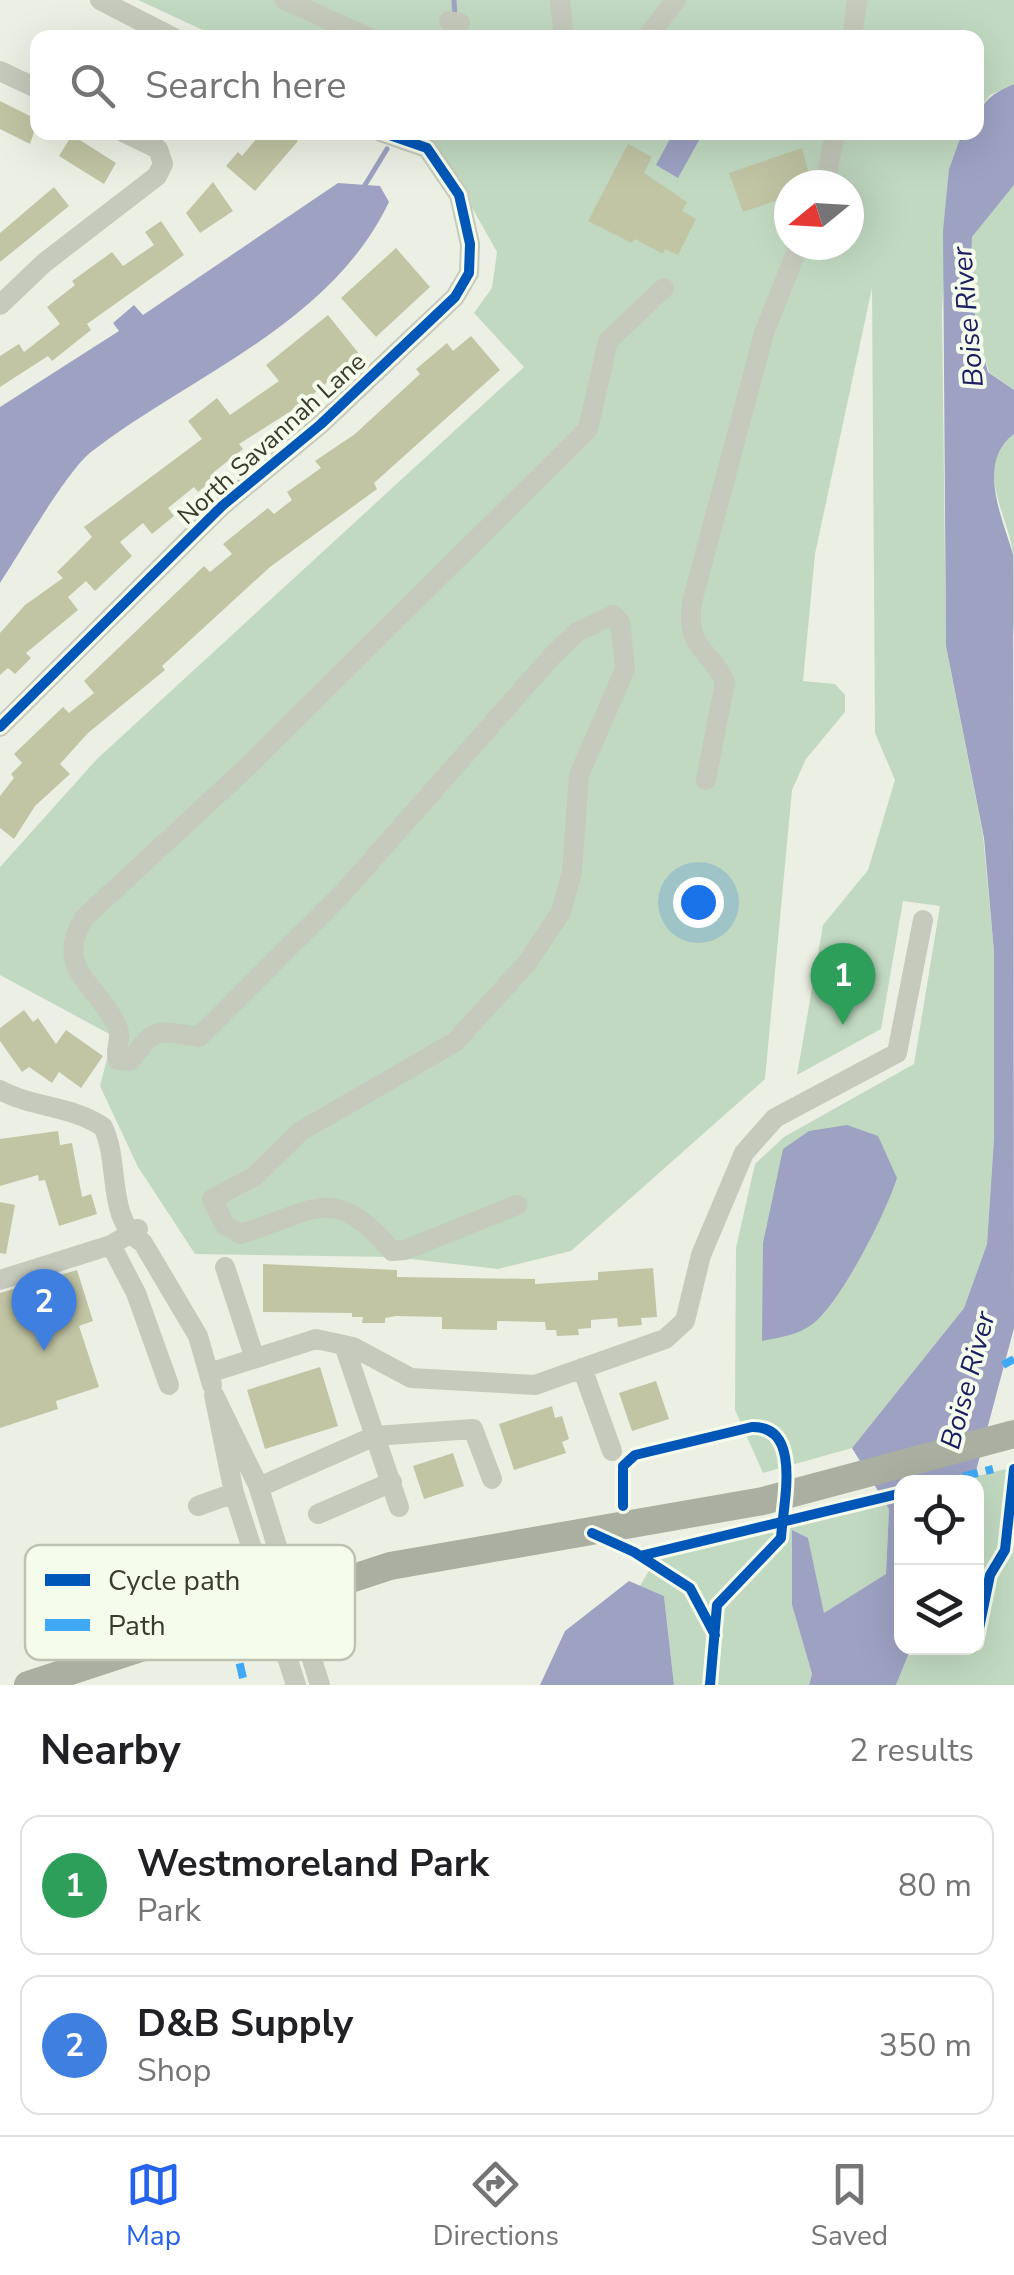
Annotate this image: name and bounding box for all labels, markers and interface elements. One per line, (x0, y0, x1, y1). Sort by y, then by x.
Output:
search box (30, 30, 984, 140)
icon: search (65, 58, 120, 113)
text: Search here (145, 60, 346, 111)
north arrow (774, 170, 864, 260)
water label: Boise River (943, 244, 993, 389)
street label: North Savannah Lane (170, 345, 373, 532)
your location (673, 877, 724, 928)
pin: 1 (810, 942, 876, 1025)
pin: 2 (12, 1268, 76, 1351)
water label: Boise River (931, 1306, 1005, 1453)
map controls (894, 1475, 984, 1655)
button: locate (894, 1475, 984, 1565)
legend (25, 1545, 355, 1660)
text: Cycle path (108, 1562, 240, 1600)
button: layers (894, 1565, 984, 1655)
text: Path (108, 1607, 166, 1645)
text: Nearby (40, 1722, 181, 1779)
text: 2 results (849, 1729, 974, 1772)
text: Westmoreland Park (137, 1838, 489, 1889)
text: 1 (65, 1864, 84, 1907)
text: 80 m (898, 1864, 972, 1907)
text: Park (137, 1889, 201, 1932)
text: D&B Supply (137, 1998, 353, 2049)
text: 2 (65, 2024, 84, 2067)
text: 350 m (879, 2024, 972, 2067)
text: Shop (137, 2049, 211, 2092)
tab: Map (126, 2157, 181, 2255)
tab: Directions (433, 2157, 559, 2255)
tab: Saved (811, 2157, 888, 2255)

